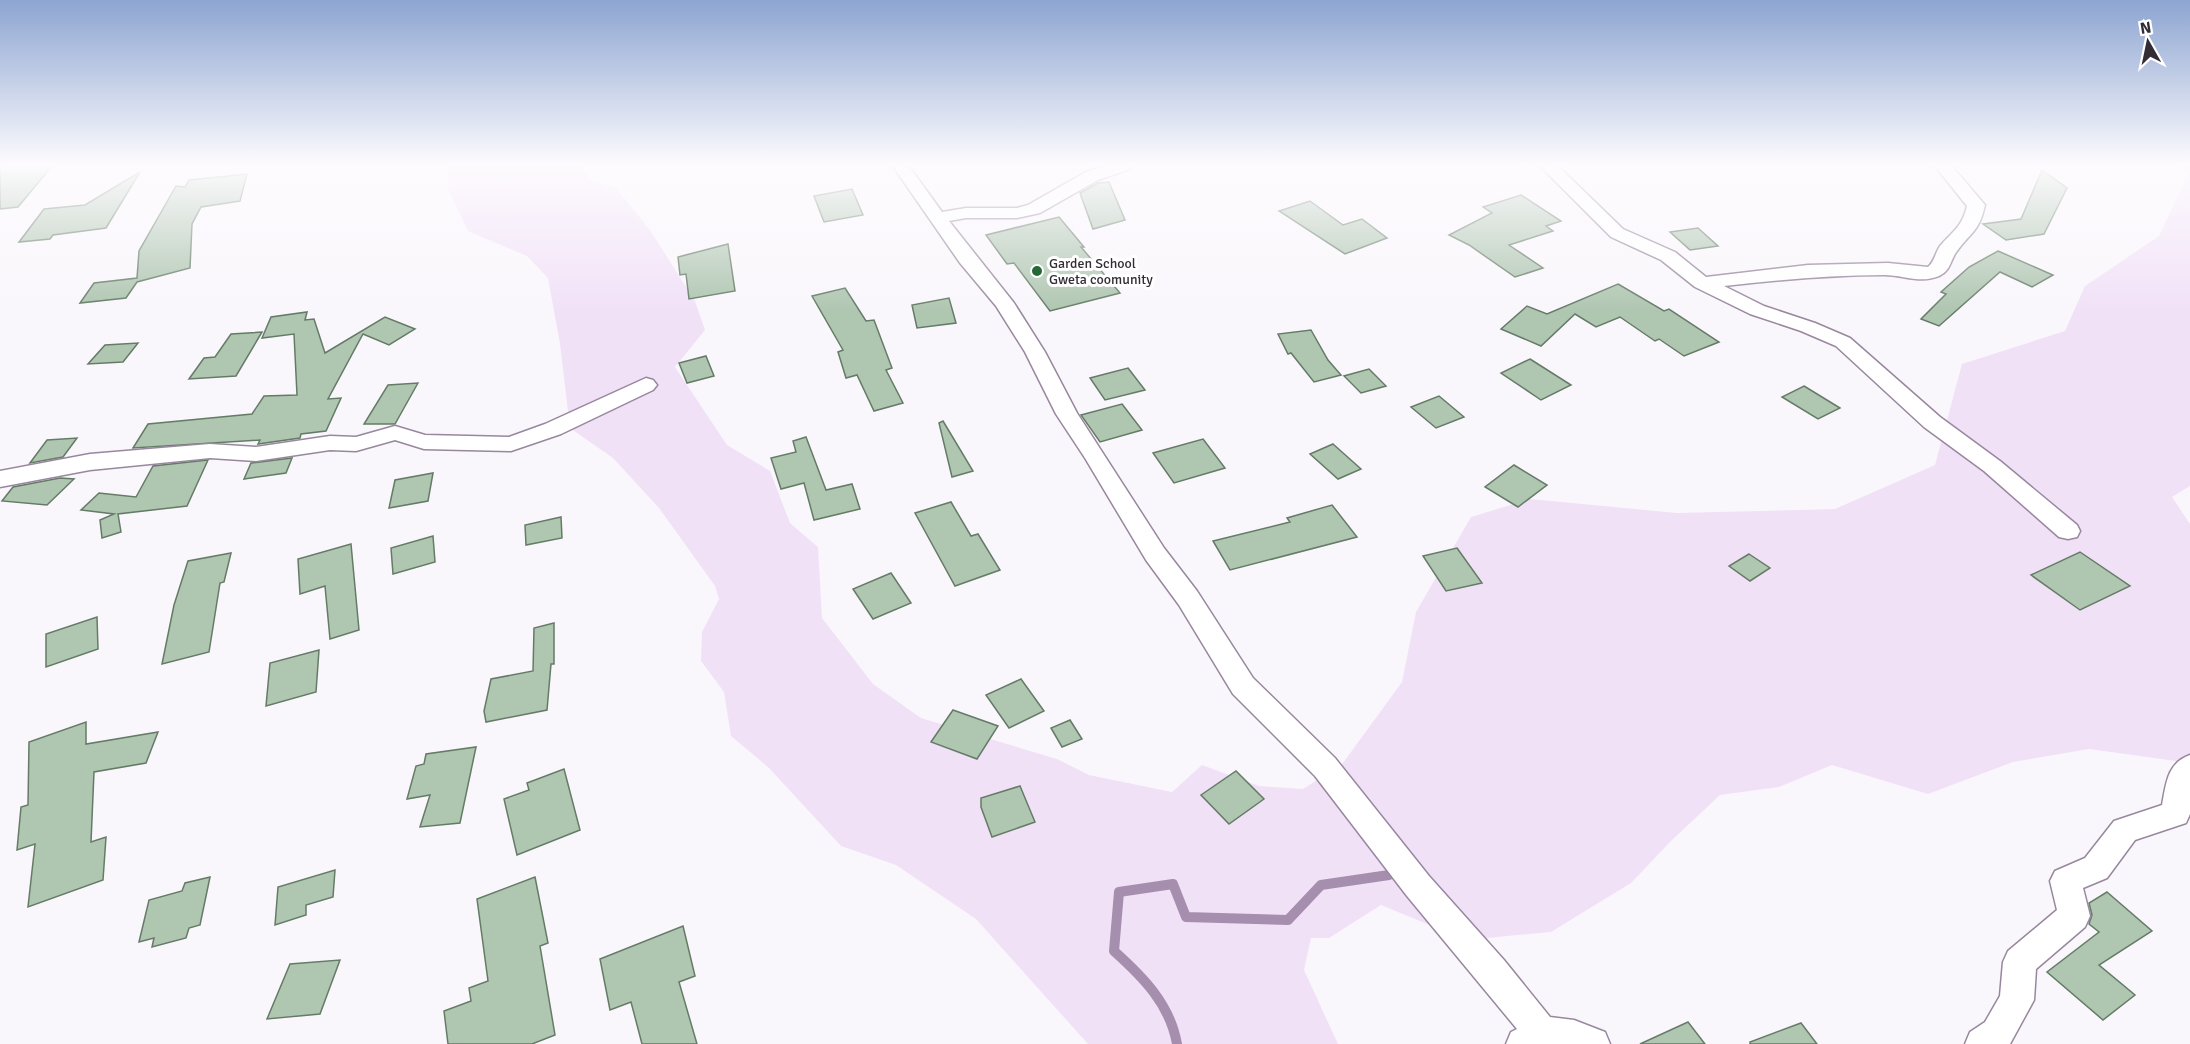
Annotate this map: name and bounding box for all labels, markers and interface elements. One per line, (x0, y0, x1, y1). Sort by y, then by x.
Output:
north arrow (2118, 12, 2178, 72)
text: N (2139, 17, 2153, 39)
place label: Garden School Gweta coomunity (1049, 255, 1153, 288)
marker: Garden School Gweta coomunity (1030, 264, 1044, 278)

